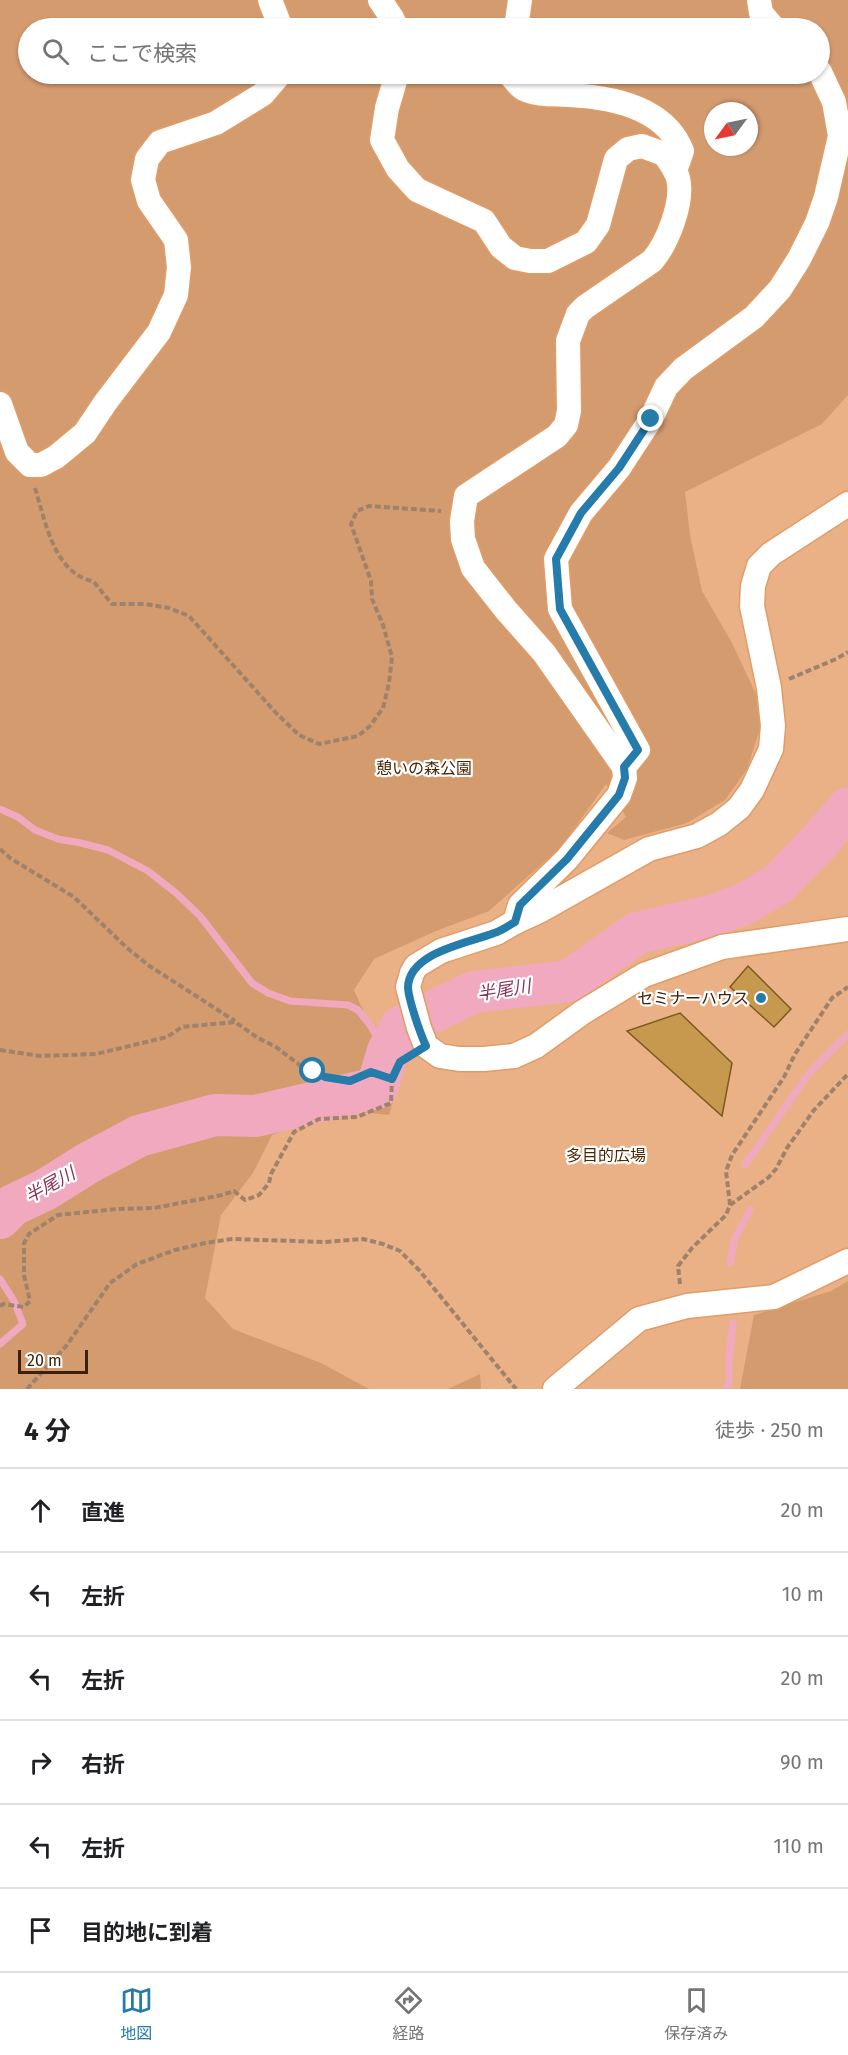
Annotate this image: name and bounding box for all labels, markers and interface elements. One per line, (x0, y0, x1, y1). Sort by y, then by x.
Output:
search box (18, 18, 830, 84)
icon: search (39, 35, 72, 68)
text: ここで検索 (87, 40, 197, 67)
north arrow (704, 102, 758, 156)
route end (637, 405, 663, 431)
park label: 憩いの森公園 (376, 759, 472, 778)
water label: 半尾川 (476, 975, 534, 1005)
place label: セミナーハウス (637, 989, 749, 1008)
marker: セミナーハウス (754, 991, 768, 1005)
route start (299, 1057, 325, 1083)
park label: 多目的広場 (566, 1146, 646, 1165)
water label: 半尾川 (21, 1161, 81, 1208)
scale bar (18, 1347, 88, 1374)
text: 20 m (27, 1351, 62, 1370)
text: 4 分 (24, 1416, 71, 1447)
text: 徒歩 · 250 m (715, 1418, 824, 1442)
icon: ahead (24, 1494, 57, 1527)
text: 20 m (781, 1498, 824, 1522)
text: 直進 (81, 1499, 125, 1526)
icon: left (24, 1578, 57, 1611)
text: 10 m (782, 1582, 824, 1606)
text: 左折 (81, 1583, 125, 1610)
icon: left (24, 1662, 57, 1695)
text: 20 m (781, 1666, 824, 1690)
text: 左折 (81, 1667, 125, 1694)
icon: right (24, 1746, 57, 1779)
text: 90 m (780, 1750, 824, 1774)
text: 右折 (81, 1751, 125, 1778)
icon: left (24, 1830, 57, 1863)
text: 110 m (773, 1834, 824, 1858)
text: 左折 (81, 1835, 125, 1862)
icon: arrive (24, 1914, 57, 1947)
text: 目的地に到着 (81, 1919, 213, 1946)
tab: 地図 (120, 1984, 153, 2044)
tab: 経路 (392, 1984, 425, 2044)
tab: 保存済み (664, 1984, 728, 2044)

